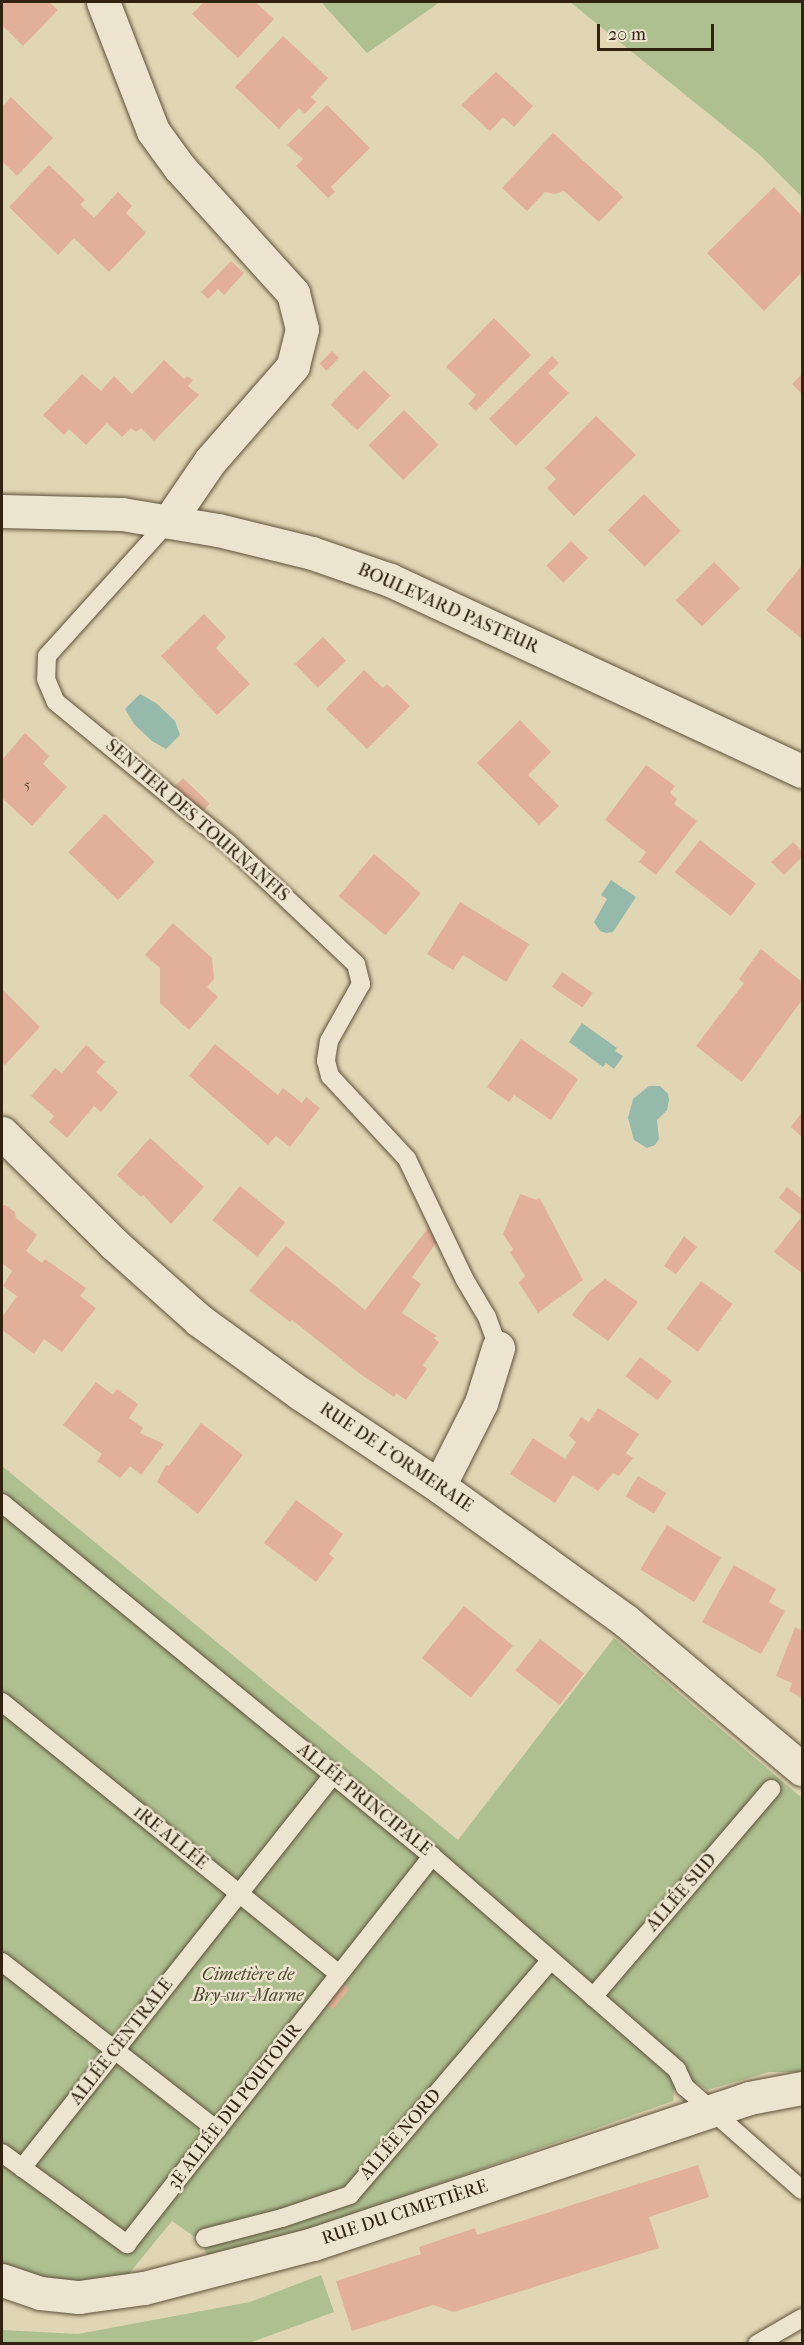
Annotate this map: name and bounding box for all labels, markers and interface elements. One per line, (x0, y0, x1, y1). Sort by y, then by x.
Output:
scale bar (600, 12, 717, 50)
text: 20 m (608, 24, 646, 45)
street label: BOULEVARD PASTEUR (354, 559, 542, 659)
street label: SENTIER DES TOURNANFIS (101, 735, 293, 907)
house number: 5 (24, 776, 30, 794)
street label: RUE DE L'ORMERAIE (315, 1399, 477, 1517)
street label: ALLÉE PRINCIPALE (293, 1739, 435, 1861)
street label: 1RE ALLÉE (128, 1801, 212, 1875)
street label: ALLÉE SUD (642, 1850, 722, 1936)
park label: Cimetière de Bry-sur-Marne (192, 1965, 304, 2008)
street label: ALLÉE CENTRALE (66, 1974, 178, 2110)
street label: 3E ALLÉE DU POUTOUR (163, 2020, 307, 2194)
street label: ALLÉE NORD (356, 2085, 446, 2185)
street label: RUE DU CIMETIÈRE (319, 2176, 491, 2250)

